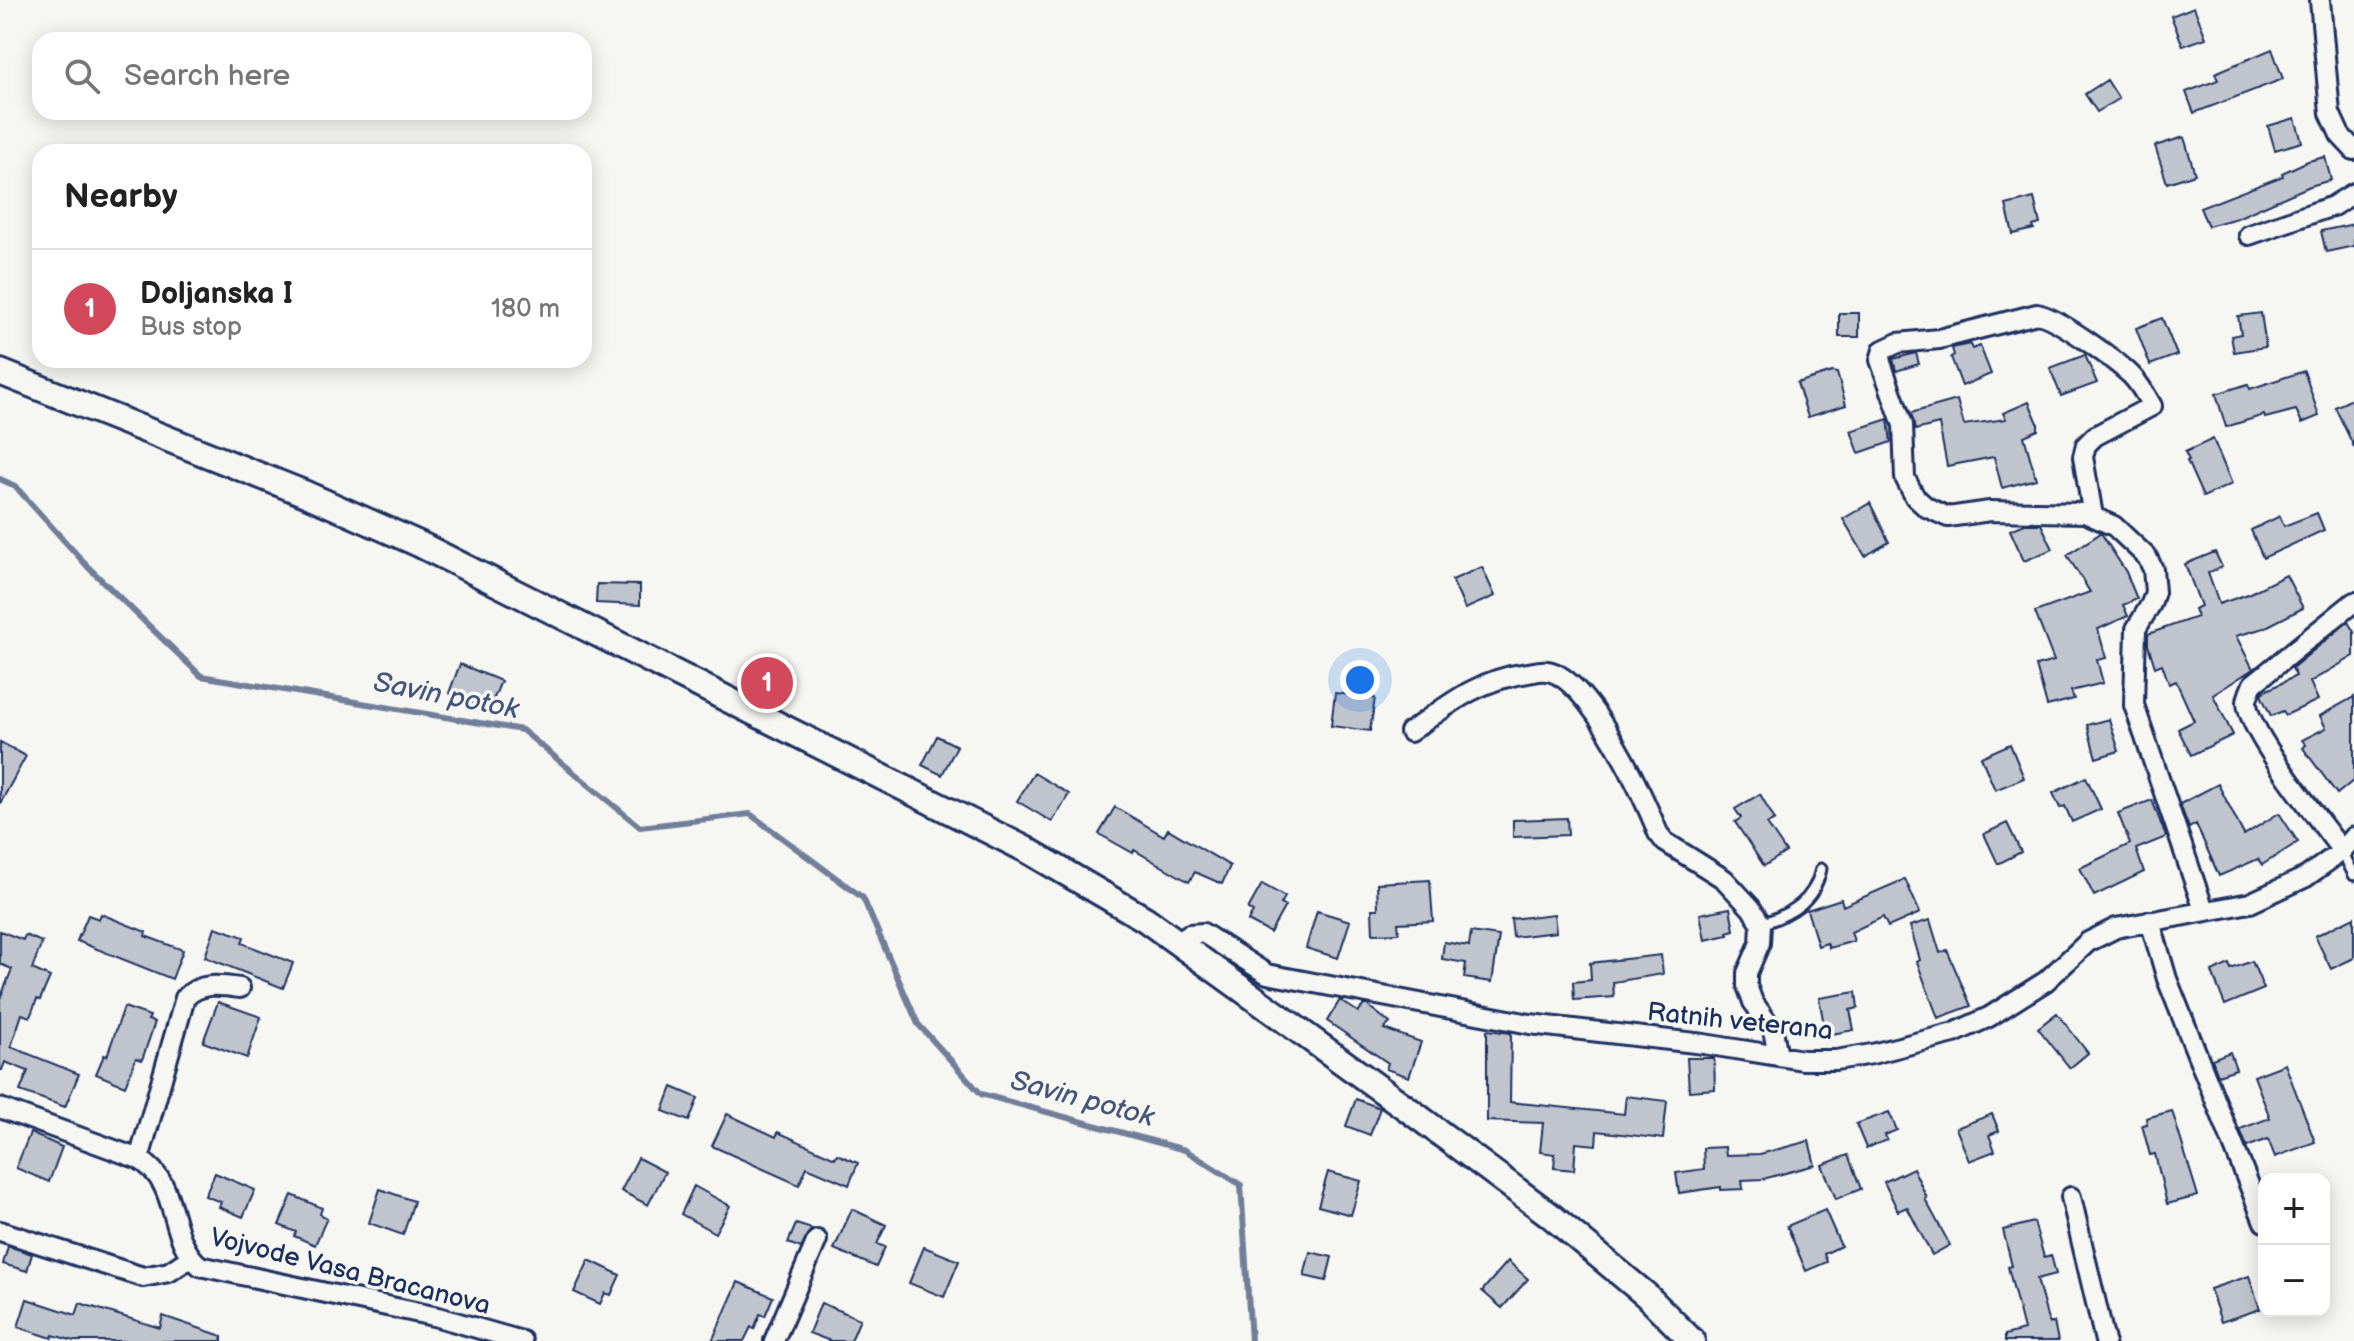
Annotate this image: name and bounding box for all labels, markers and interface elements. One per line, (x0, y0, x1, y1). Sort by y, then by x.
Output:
search box (32, 32, 592, 120)
icon: search (60, 54, 104, 98)
text: Search here (124, 58, 290, 94)
text: Nearby (64, 176, 178, 217)
text: Doljanska I (140, 276, 293, 312)
text: 1 (85, 294, 95, 325)
text: 180 m (491, 294, 560, 325)
text: Bus stop (140, 312, 242, 343)
pin: 1 (741, 653, 793, 713)
your location (1340, 660, 1380, 700)
water label: Savin potok (371, 666, 523, 726)
street label: Ratnih veterana (1646, 997, 1834, 1047)
water label: Savin potok (1007, 1064, 1159, 1134)
map controls (2258, 1173, 2330, 1317)
button: + (2258, 1173, 2330, 1245)
street label: Vojvode Vasa Bracanova (207, 1222, 493, 1322)
button: − (2258, 1245, 2330, 1317)

